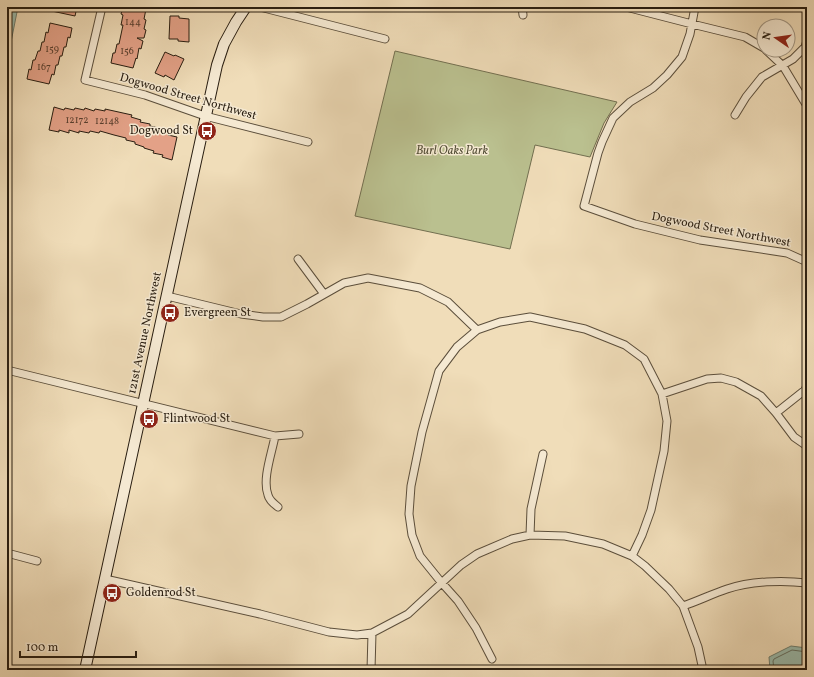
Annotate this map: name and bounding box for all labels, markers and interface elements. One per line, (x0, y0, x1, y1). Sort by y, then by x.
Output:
house number: 144 (125, 15, 141, 29)
north arrow (756, 18, 796, 58)
text: N (760, 31, 776, 42)
house number: 159 (45, 42, 59, 56)
house number: 156 (120, 44, 134, 58)
house number: 167 (37, 60, 51, 74)
street label: Dogwood Street Northwest (118, 70, 258, 124)
house number: 12172 (65, 113, 89, 127)
house number: 12148 (95, 114, 119, 128)
bus stop icon: Dogwood St (196, 120, 218, 142)
place label: Dogwood St (130, 123, 193, 139)
park label: Burl Oaks Park (416, 143, 489, 159)
street label: Dogwood Street Northwest (650, 209, 792, 251)
street label: 121st Avenue Northwest (124, 270, 166, 396)
bus stop icon: Evergreen St (159, 302, 181, 324)
place label: Evergreen St (184, 305, 251, 321)
bus stop icon: Flintwood St (138, 408, 160, 430)
place label: Flintwood St (163, 411, 230, 427)
bus stop icon: Goldenrod St (101, 582, 123, 604)
place label: Goldenrod St (126, 585, 196, 601)
scale bar (20, 633, 136, 659)
text: 100 m (26, 640, 59, 656)

